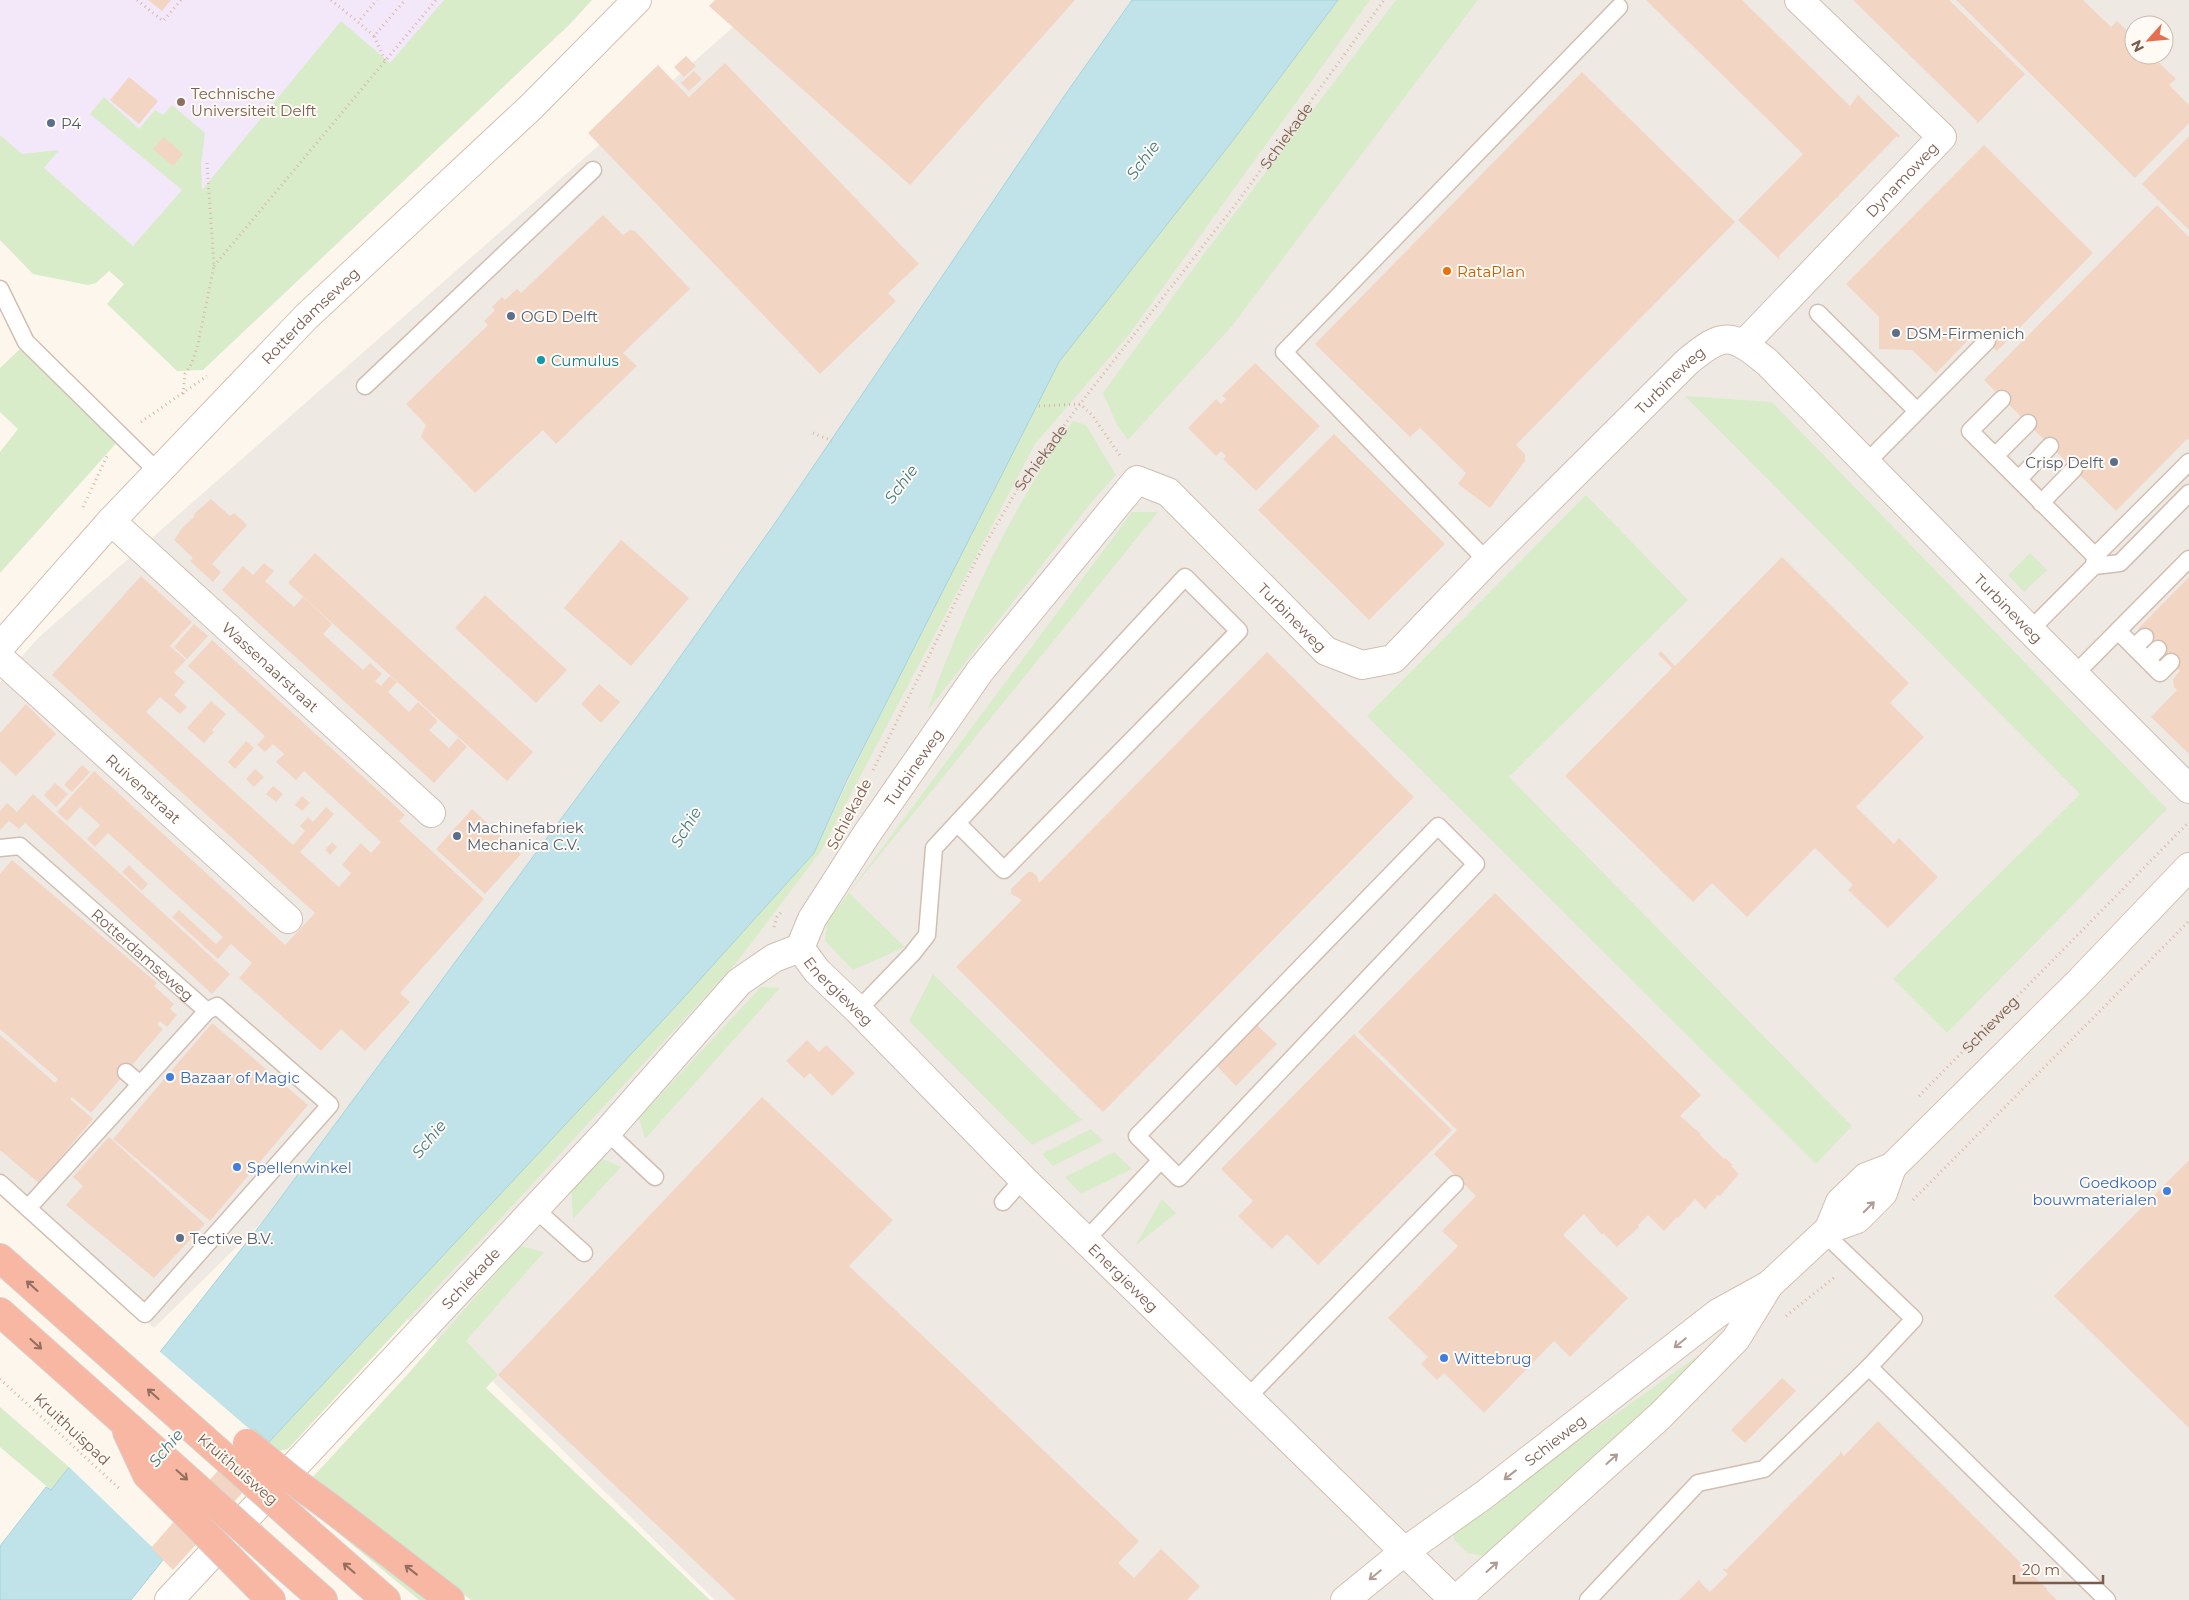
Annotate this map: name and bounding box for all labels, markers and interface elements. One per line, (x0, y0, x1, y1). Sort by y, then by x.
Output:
north arrow (2124, 15, 2174, 65)
text: N (2127, 37, 2148, 55)
place label: Technische Universiteit Delft (191, 84, 317, 120)
marker: Technische Universiteit Delft (175, 96, 187, 108)
street label: Schiekade (1255, 98, 1316, 173)
place label: P4 (61, 114, 81, 133)
marker: P4 (45, 117, 57, 129)
water label: Schie (1122, 137, 1164, 183)
street label: Dynamoweg (1861, 138, 1942, 221)
place label: RataPlan (1457, 262, 1525, 281)
street label: Rotterdamseweg (257, 263, 363, 368)
marker: RataPlan (1441, 265, 1453, 277)
place label: OGD Delft (521, 307, 598, 326)
marker: OGD Delft (505, 310, 517, 322)
place label: DSM-Firmenich (1906, 324, 2025, 343)
marker: DSM-Firmenich (1890, 327, 1902, 339)
street label: Turbineweg (1631, 342, 1709, 418)
place label: Cumulus (551, 351, 619, 370)
marker: Cumulus (535, 354, 547, 366)
street label: Schiekade (1009, 421, 1071, 494)
place label: Crisp Delft (2025, 453, 2104, 472)
marker: Crisp Delft (2108, 456, 2120, 468)
water label: Schie (880, 461, 922, 507)
street label: Turbineweg (1970, 569, 2047, 647)
street label: Turbineweg (1254, 579, 1331, 656)
street label: Wassenaarstraat (218, 617, 323, 716)
street label: Turbineweg (880, 725, 947, 809)
street label: Ruivenstraat (102, 749, 185, 827)
street label: Schiekade (822, 775, 876, 853)
water label: Schie (667, 803, 705, 851)
place label: Machinefabriek Mechanica C.V. (467, 818, 584, 854)
marker: Machinefabriek Mechanica C.V. (451, 830, 463, 842)
street label: Rotterdamseweg (88, 904, 198, 1005)
street label: Energieweg (800, 953, 877, 1030)
street label: Schieweg (1958, 991, 2022, 1057)
place label: Bazaar of Magic (180, 1068, 300, 1087)
marker: Bazaar of Magic (164, 1071, 176, 1083)
water label: Schie (408, 1116, 450, 1162)
place label: Spellenwinkel (247, 1158, 352, 1177)
marker: Spellenwinkel (231, 1161, 243, 1173)
place label: Goedkoop bouwmaterialen (2033, 1173, 2157, 1209)
marker: Goedkoop bouwmaterialen (2161, 1185, 2173, 1197)
one-way arrow (1863, 1200, 1875, 1213)
place label: Tective B.V. (190, 1229, 273, 1248)
marker: Tective B.V. (174, 1232, 186, 1244)
street label: Energieweg (1085, 1239, 1163, 1316)
street label: Schiekade (437, 1243, 504, 1313)
one-way arrow (25, 1280, 38, 1292)
one-way arrow (1673, 1338, 1687, 1348)
one-way arrow (30, 1339, 43, 1350)
place label: Wittebrug (1454, 1349, 1532, 1368)
marker: Wittebrug (1438, 1352, 1450, 1364)
one-way arrow (147, 1388, 160, 1400)
street label: Kruithuispad (30, 1389, 114, 1469)
street label: Schieweg (1520, 1410, 1589, 1470)
water label: Schie (145, 1425, 187, 1471)
street label: Kruithuisweg (194, 1429, 282, 1509)
one-way arrow (1606, 1453, 1619, 1464)
one-way arrow (176, 1469, 189, 1481)
one-way arrow (1504, 1469, 1517, 1480)
scale bar (2014, 1552, 2103, 1584)
text: 20 m (2022, 1560, 2060, 1579)
one-way arrow (1485, 1561, 1498, 1573)
one-way arrow (343, 1563, 356, 1574)
one-way arrow (405, 1565, 418, 1576)
one-way arrow (1369, 1570, 1382, 1581)

